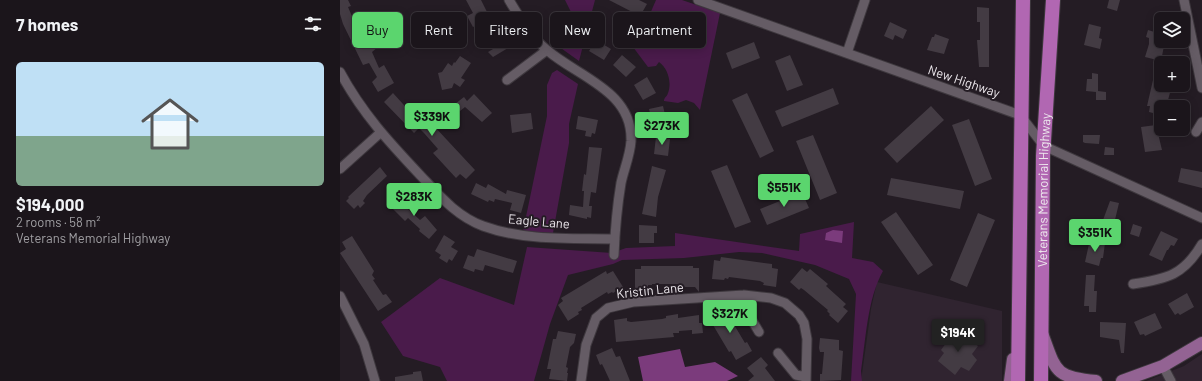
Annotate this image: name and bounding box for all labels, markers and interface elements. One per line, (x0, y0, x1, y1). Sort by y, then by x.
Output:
chip: Buy (352, 12, 403, 48)
chip: Rent (411, 12, 467, 48)
chip: Filters (475, 12, 542, 48)
chip: New (550, 12, 605, 48)
chip: Apartment (613, 12, 706, 48)
map controls (1154, 12, 1190, 136)
button: layers (1154, 12, 1190, 48)
icon: filters (302, 13, 324, 35)
text: 7 homes (16, 14, 78, 34)
button: + (1154, 56, 1190, 92)
street label: New Highway (926, 61, 1002, 101)
icon: home (134, 88, 206, 160)
button: − (1154, 100, 1190, 136)
pin: $339K (404, 103, 460, 137)
text: $339K (414, 108, 450, 124)
pin: $273K (634, 112, 690, 146)
street label: Veterans Memorial Highway (1034, 112, 1054, 267)
text: $273K (644, 117, 680, 133)
pin: $551K (756, 174, 812, 208)
text: $551K (767, 179, 801, 195)
pin: $283K (386, 183, 442, 217)
text: $283K (396, 188, 432, 204)
text: $194,000 (16, 194, 84, 214)
street label: Eagle Lane (507, 210, 571, 232)
text: 2 rooms · 58 m² (16, 214, 100, 230)
pin: $351K (1067, 219, 1123, 253)
text: $351K (1078, 224, 1112, 240)
text: Veterans Memorial Highway (16, 230, 170, 246)
street label: Kristin Lane (615, 278, 685, 301)
pin: $327K (702, 300, 758, 334)
text: $327K (712, 305, 748, 321)
pin: $194K (930, 319, 986, 353)
text: $194K (941, 324, 975, 340)

